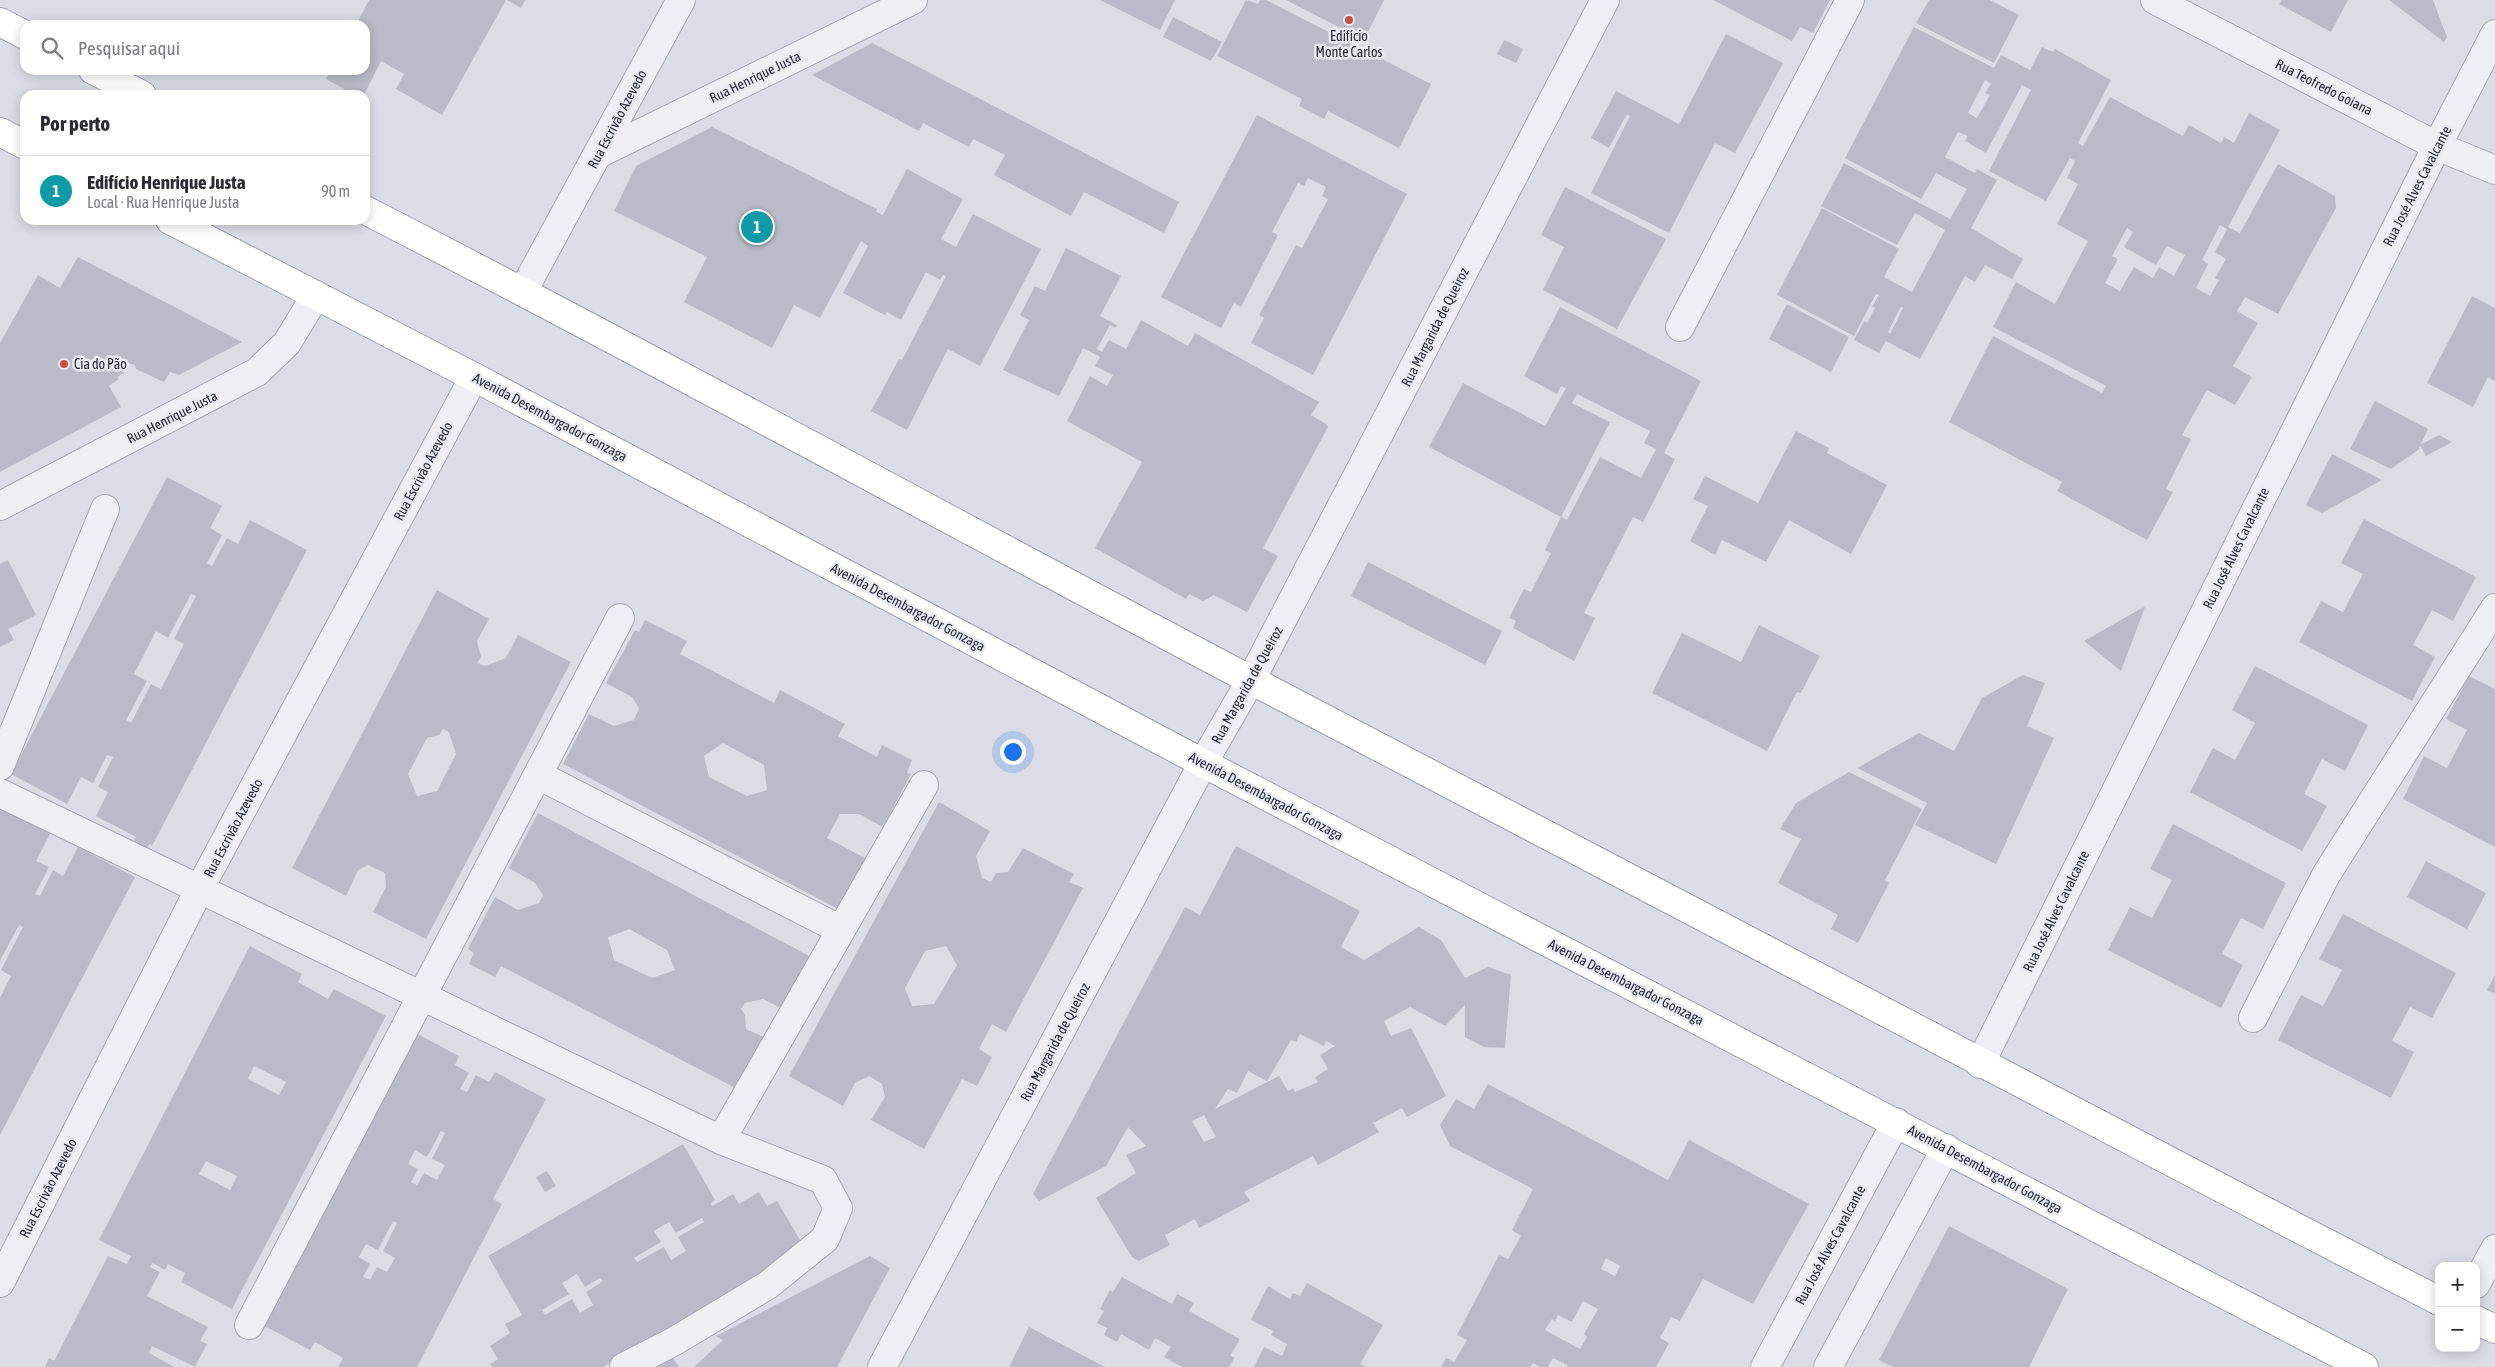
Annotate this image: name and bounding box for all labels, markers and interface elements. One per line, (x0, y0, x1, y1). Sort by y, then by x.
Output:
marker: Edifício Monte Carlos (1343, 14, 1355, 26)
search box (20, 20, 370, 75)
place label: Edifício Monte Carlos (1316, 28, 1383, 60)
icon: search (38, 34, 66, 62)
text: Pesquisar aqui (78, 37, 180, 59)
street label: Rua Henrique Justa (707, 48, 803, 106)
street label: Rua Teofredo Goiana (2273, 56, 2375, 118)
street label: Rua Escrivão Azevedo (584, 67, 650, 171)
text: Por perto (40, 111, 110, 135)
street label: Rua José Alves Cavalcante (2380, 123, 2454, 249)
text: Edifício Henrique Justa (87, 171, 246, 193)
text: 1 (52, 182, 60, 200)
text: 90 m (321, 182, 350, 200)
text: Local · Rua Henrique Justa (87, 193, 240, 211)
pin: 1 (741, 208, 773, 246)
street label: Rua Margarida de Queiroz (1398, 265, 1472, 389)
place label: Cia do Pão (74, 356, 127, 372)
marker: Cia do Pão (58, 358, 70, 370)
street label: Avenida Desembargador Gonzaga (470, 369, 630, 465)
street label: Rua Henrique Justa (124, 387, 220, 447)
street label: Rua Escrivão Azevedo (390, 419, 456, 523)
street label: Rua José Alves Cavalcante (2200, 485, 2272, 611)
street label: Avenida Desembargador Gonzaga (828, 559, 988, 655)
street label: Rua Margarida de Queiroz (1208, 624, 1286, 746)
your location (1000, 739, 1026, 765)
street label: Avenida Desembargador Gonzaga (1186, 748, 1346, 844)
street label: Rua Escrivão Azevedo (200, 776, 266, 880)
street label: Rua José Alves Cavalcante (2020, 848, 2092, 974)
street label: Avenida Desembargador Gonzaga (1546, 936, 1706, 1028)
street label: Rua Margarida de Queiroz (1017, 980, 1093, 1104)
street label: Avenida Desembargador Gonzaga (1905, 1121, 2065, 1217)
street label: Rua Escrivão Azevedo (16, 1136, 80, 1240)
street label: Rua José Alves Cavalcante (1792, 1183, 1868, 1307)
map controls (2435, 1262, 2480, 1352)
button: + (2435, 1262, 2480, 1307)
button: − (2435, 1307, 2480, 1352)

